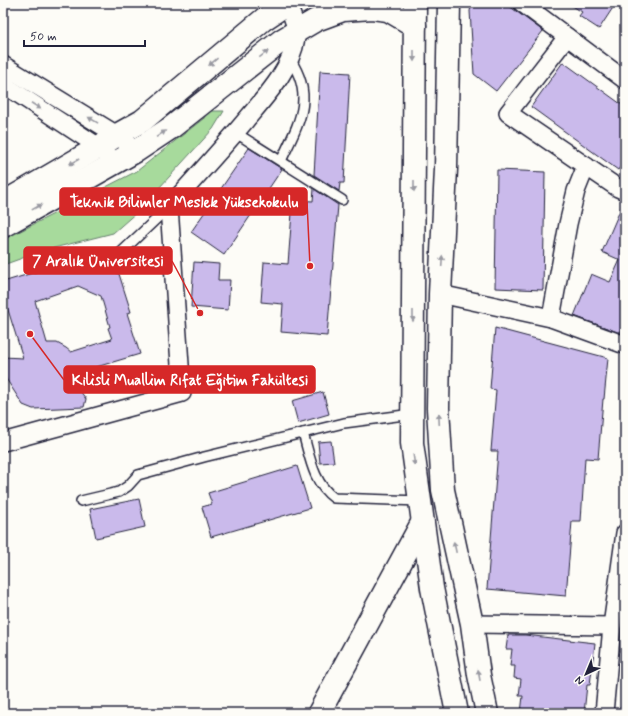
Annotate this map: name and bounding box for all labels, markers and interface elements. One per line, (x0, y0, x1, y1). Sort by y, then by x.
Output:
scale bar (24, 22, 145, 48)
text: 50 m (30, 29, 57, 45)
one-way arrow (258, 50, 269, 58)
one-way arrow (411, 50, 417, 63)
one-way arrow (208, 57, 219, 66)
one-way arrow (30, 102, 42, 109)
one-way arrow (87, 117, 99, 124)
one-way arrow (156, 130, 167, 138)
one-way arrow (68, 158, 80, 165)
one-way arrow (411, 180, 417, 193)
callout: Teknik Bilimler Meslek Yüksekokulu (60, 188, 307, 215)
text: Teknik Bilimler Meslek Yüksekokulu (70, 193, 298, 213)
one-way arrow (31, 203, 43, 210)
callout: 7 Aralık Üniversitesi (24, 247, 172, 274)
text: 7 Aralık Üniversitesi (32, 252, 164, 272)
one-way arrow (439, 254, 445, 267)
one-way arrow (410, 310, 416, 323)
callout: Kilisli Muallim Rıfat Eğitim Fakültesi (64, 366, 315, 393)
text: Kilisli Muallim Rıfat Eğitim Fakültesi (72, 371, 308, 392)
one-way arrow (435, 413, 442, 425)
one-way arrow (411, 454, 417, 466)
one-way arrow (452, 541, 458, 553)
north arrow (566, 654, 606, 694)
one-way arrow (476, 669, 482, 681)
text: N (572, 673, 587, 688)

